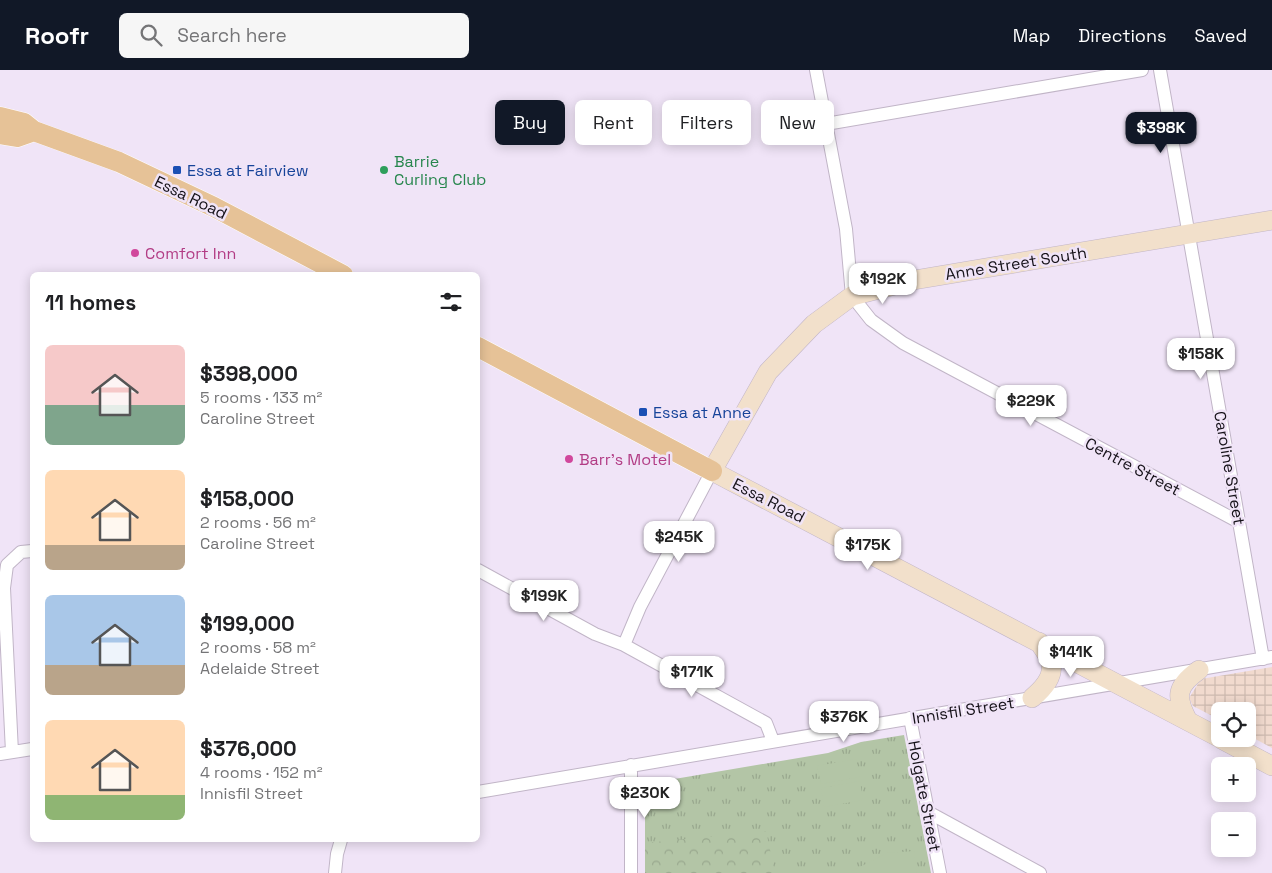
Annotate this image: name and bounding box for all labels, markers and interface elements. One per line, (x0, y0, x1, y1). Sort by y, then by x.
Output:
search box (119, 13, 469, 58)
text: Roofr (25, 20, 89, 51)
icon: search (137, 21, 165, 49)
text: Search here (177, 23, 287, 48)
text: Map (1013, 24, 1050, 47)
text: Directions (1078, 24, 1167, 47)
text: Saved (1195, 24, 1247, 47)
chip: Buy (495, 100, 565, 145)
chip: Rent (575, 100, 652, 145)
chip: Filters (662, 100, 751, 145)
chip: New (761, 100, 834, 145)
pin: $398K (1126, 112, 1196, 154)
text: $398K (1137, 117, 1185, 138)
place label: Barrie Curling Club (394, 151, 486, 190)
place label: Essa at Fairview (187, 160, 309, 181)
marker: Essa at Fairview (171, 164, 183, 176)
marker: Barrie Curling Club (378, 164, 390, 176)
street label: Essa Road (151, 171, 231, 224)
street label: Anne Street South (944, 242, 1088, 285)
place label: Comfort Inn (145, 243, 236, 264)
marker: Comfort Inn (129, 247, 141, 259)
pin: $192K (848, 262, 918, 305)
text: $192K (860, 268, 906, 289)
icon: filters (437, 288, 465, 316)
text: 11 homes (45, 289, 136, 316)
pin: $158K (1166, 338, 1236, 380)
text: $158K (1178, 343, 1224, 364)
text: $398,000 (200, 360, 298, 387)
icon: home (85, 365, 145, 425)
pin: $229K (996, 384, 1066, 427)
text: 5 rooms · 133 m² (200, 387, 322, 408)
text: $229K (1007, 390, 1055, 411)
place label: Essa at Anne (653, 402, 751, 423)
marker: Essa at Anne (637, 406, 649, 418)
text: Caroline Street (200, 408, 315, 429)
street label: Caroline Street (1209, 410, 1250, 527)
street label: Centre Street (1082, 433, 1184, 500)
place label: Barr's Motel (579, 449, 671, 470)
marker: Barr's Motel (563, 453, 575, 465)
street label: Essa Road (729, 473, 808, 528)
text: $158,000 (200, 485, 294, 512)
icon: home (85, 490, 145, 550)
text: 2 rooms · 56 m² (200, 512, 316, 533)
pin: $245K (644, 520, 714, 563)
text: $245K (655, 526, 703, 547)
pin: $175K (833, 528, 903, 571)
text: Caroline Street (200, 533, 315, 554)
text: $175K (845, 534, 891, 555)
pin: $199K (509, 580, 579, 622)
text: $199K (521, 585, 567, 606)
text: $199,000 (200, 610, 295, 637)
icon: home (85, 615, 145, 675)
pin: $141K (1036, 636, 1106, 678)
text: 2 rooms · 58 m² (200, 637, 316, 658)
text: $141K (1049, 641, 1093, 662)
pin: $171K (657, 656, 727, 698)
text: Adelaide Street (200, 658, 320, 679)
text: $171K (671, 661, 713, 682)
street label: Innisfil Street (910, 692, 1016, 729)
pin: $376K (809, 700, 879, 743)
map controls (1211, 702, 1256, 857)
button: locate (1211, 702, 1256, 747)
text: $376K (820, 706, 868, 727)
text: $376,000 (200, 735, 297, 762)
street label: Holgate Street (903, 739, 946, 853)
icon: home (85, 740, 145, 800)
button: + (1211, 757, 1256, 802)
text: 4 rooms · 152 m² (200, 762, 323, 783)
pin: $230K (610, 776, 680, 819)
text: $230K (620, 782, 670, 803)
text: Innisfil Street (200, 783, 303, 804)
button: − (1211, 812, 1256, 857)

